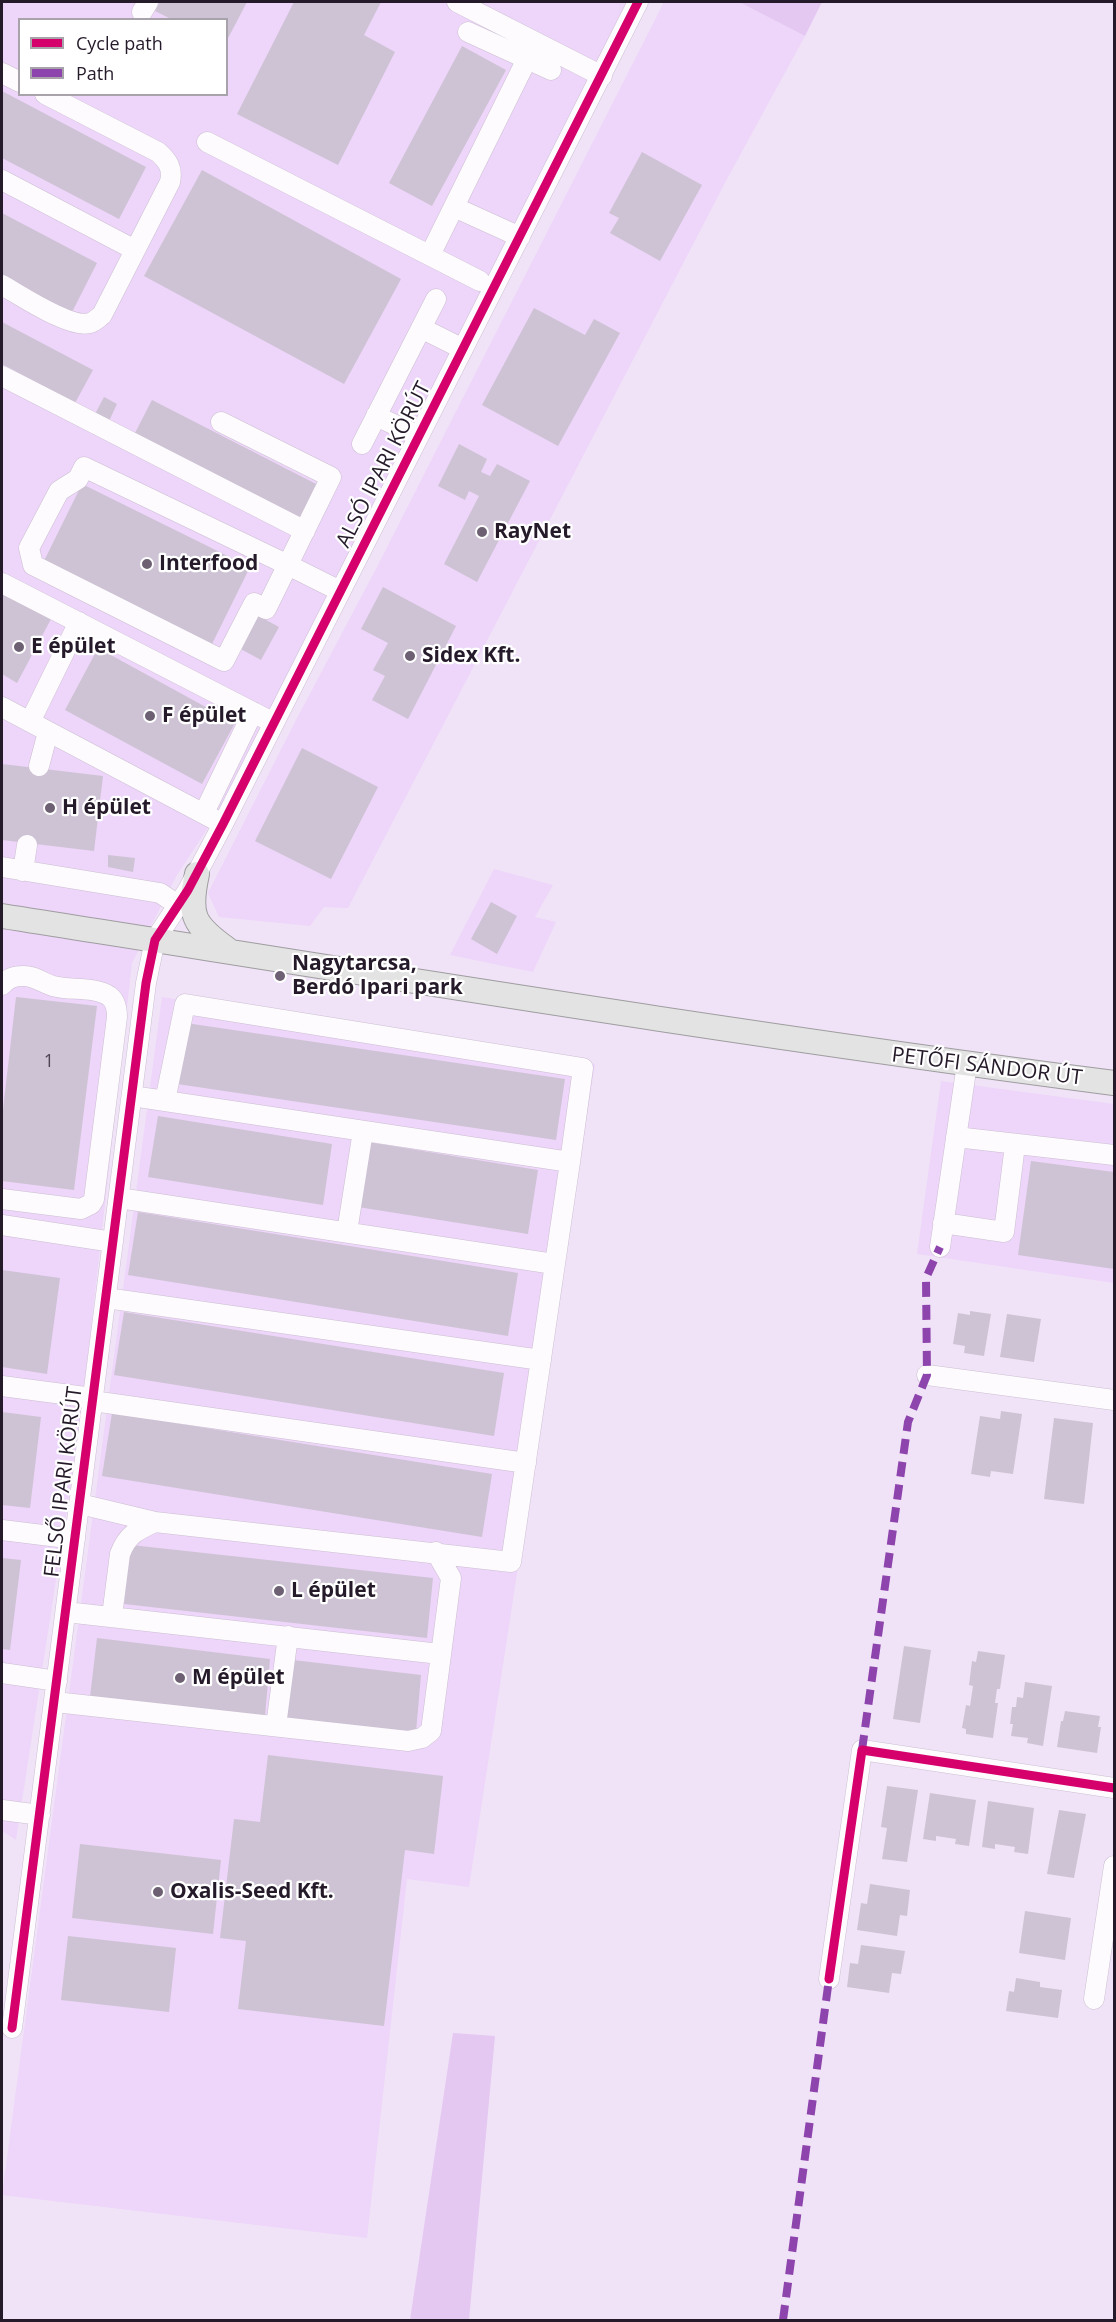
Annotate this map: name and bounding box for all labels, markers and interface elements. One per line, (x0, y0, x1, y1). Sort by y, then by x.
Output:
legend (18, 18, 228, 96)
text: Cycle path (76, 31, 163, 55)
text: Path (76, 61, 114, 85)
street label: ALSÓ IPARI KÖRÚT (331, 378, 437, 552)
place label: RayNet (494, 519, 571, 545)
marker: RayNet (475, 525, 489, 539)
place label: Interfood (159, 551, 258, 577)
marker: Interfood (140, 557, 154, 571)
place label: E épület (31, 634, 116, 660)
marker: E épület (12, 640, 26, 654)
place label: Sidex Kft. (422, 643, 520, 669)
marker: Sidex Kft. (403, 649, 417, 663)
place label: F épület (162, 703, 246, 729)
marker: F épület (143, 709, 157, 723)
place label: H épület (62, 795, 151, 821)
marker: H épület (43, 801, 57, 815)
place label: Nagytarcsa, Berdó Ipari park (292, 951, 463, 1001)
marker: Nagytarcsa, Berdó Ipari park (273, 969, 287, 983)
street label: PETŐFI SÁNDOR ÚT (890, 1043, 1084, 1091)
house number: 1 (44, 1051, 54, 1073)
street label: FELSŐ IPARI KÖRÚT (40, 1385, 88, 1579)
place label: L épület (291, 1578, 376, 1604)
marker: L épület (272, 1584, 286, 1598)
place label: M épület (192, 1665, 285, 1691)
marker: M épület (173, 1671, 187, 1685)
place label: Oxalis-Seed Kft. (170, 1879, 334, 1905)
marker: Oxalis-Seed Kft. (151, 1885, 165, 1899)

